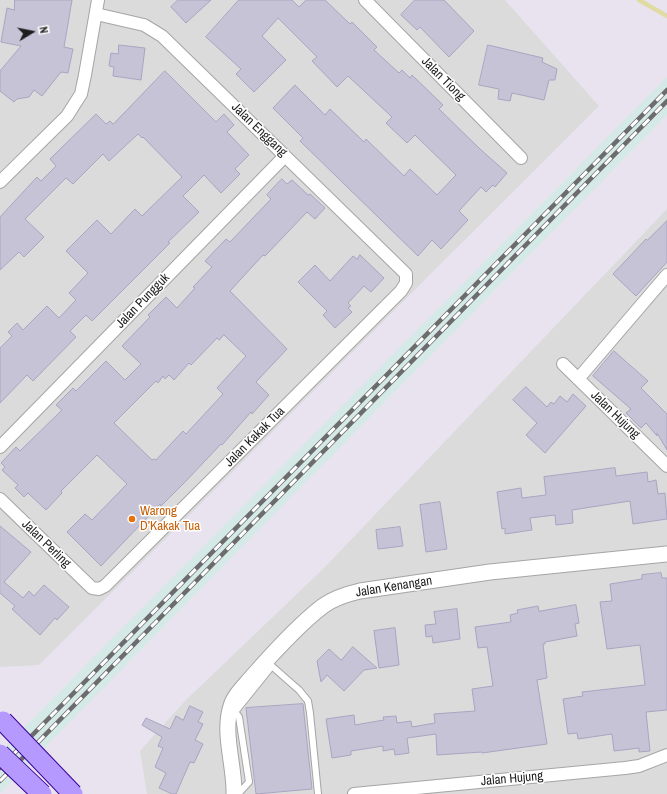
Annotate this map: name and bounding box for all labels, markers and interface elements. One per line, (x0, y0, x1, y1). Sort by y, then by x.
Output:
north arrow (12, 12, 52, 52)
text: N (36, 25, 51, 34)
street label: Jalan Tiong (418, 54, 468, 104)
street label: Jalan Enggang (228, 100, 290, 160)
street label: Jalan Pungguk (113, 270, 173, 332)
street label: Jalan Hujung (587, 388, 643, 442)
street label: Jalan Kakak Tua (222, 404, 288, 470)
place label: Warong D’Kakak Tua (140, 504, 200, 535)
marker: Warong D’Kakak Tua (127, 514, 137, 524)
street label: Jalan Perling (18, 517, 74, 571)
street label: Jalan Kenangan (355, 573, 433, 601)
street label: Jalan Hujung (480, 769, 544, 789)

